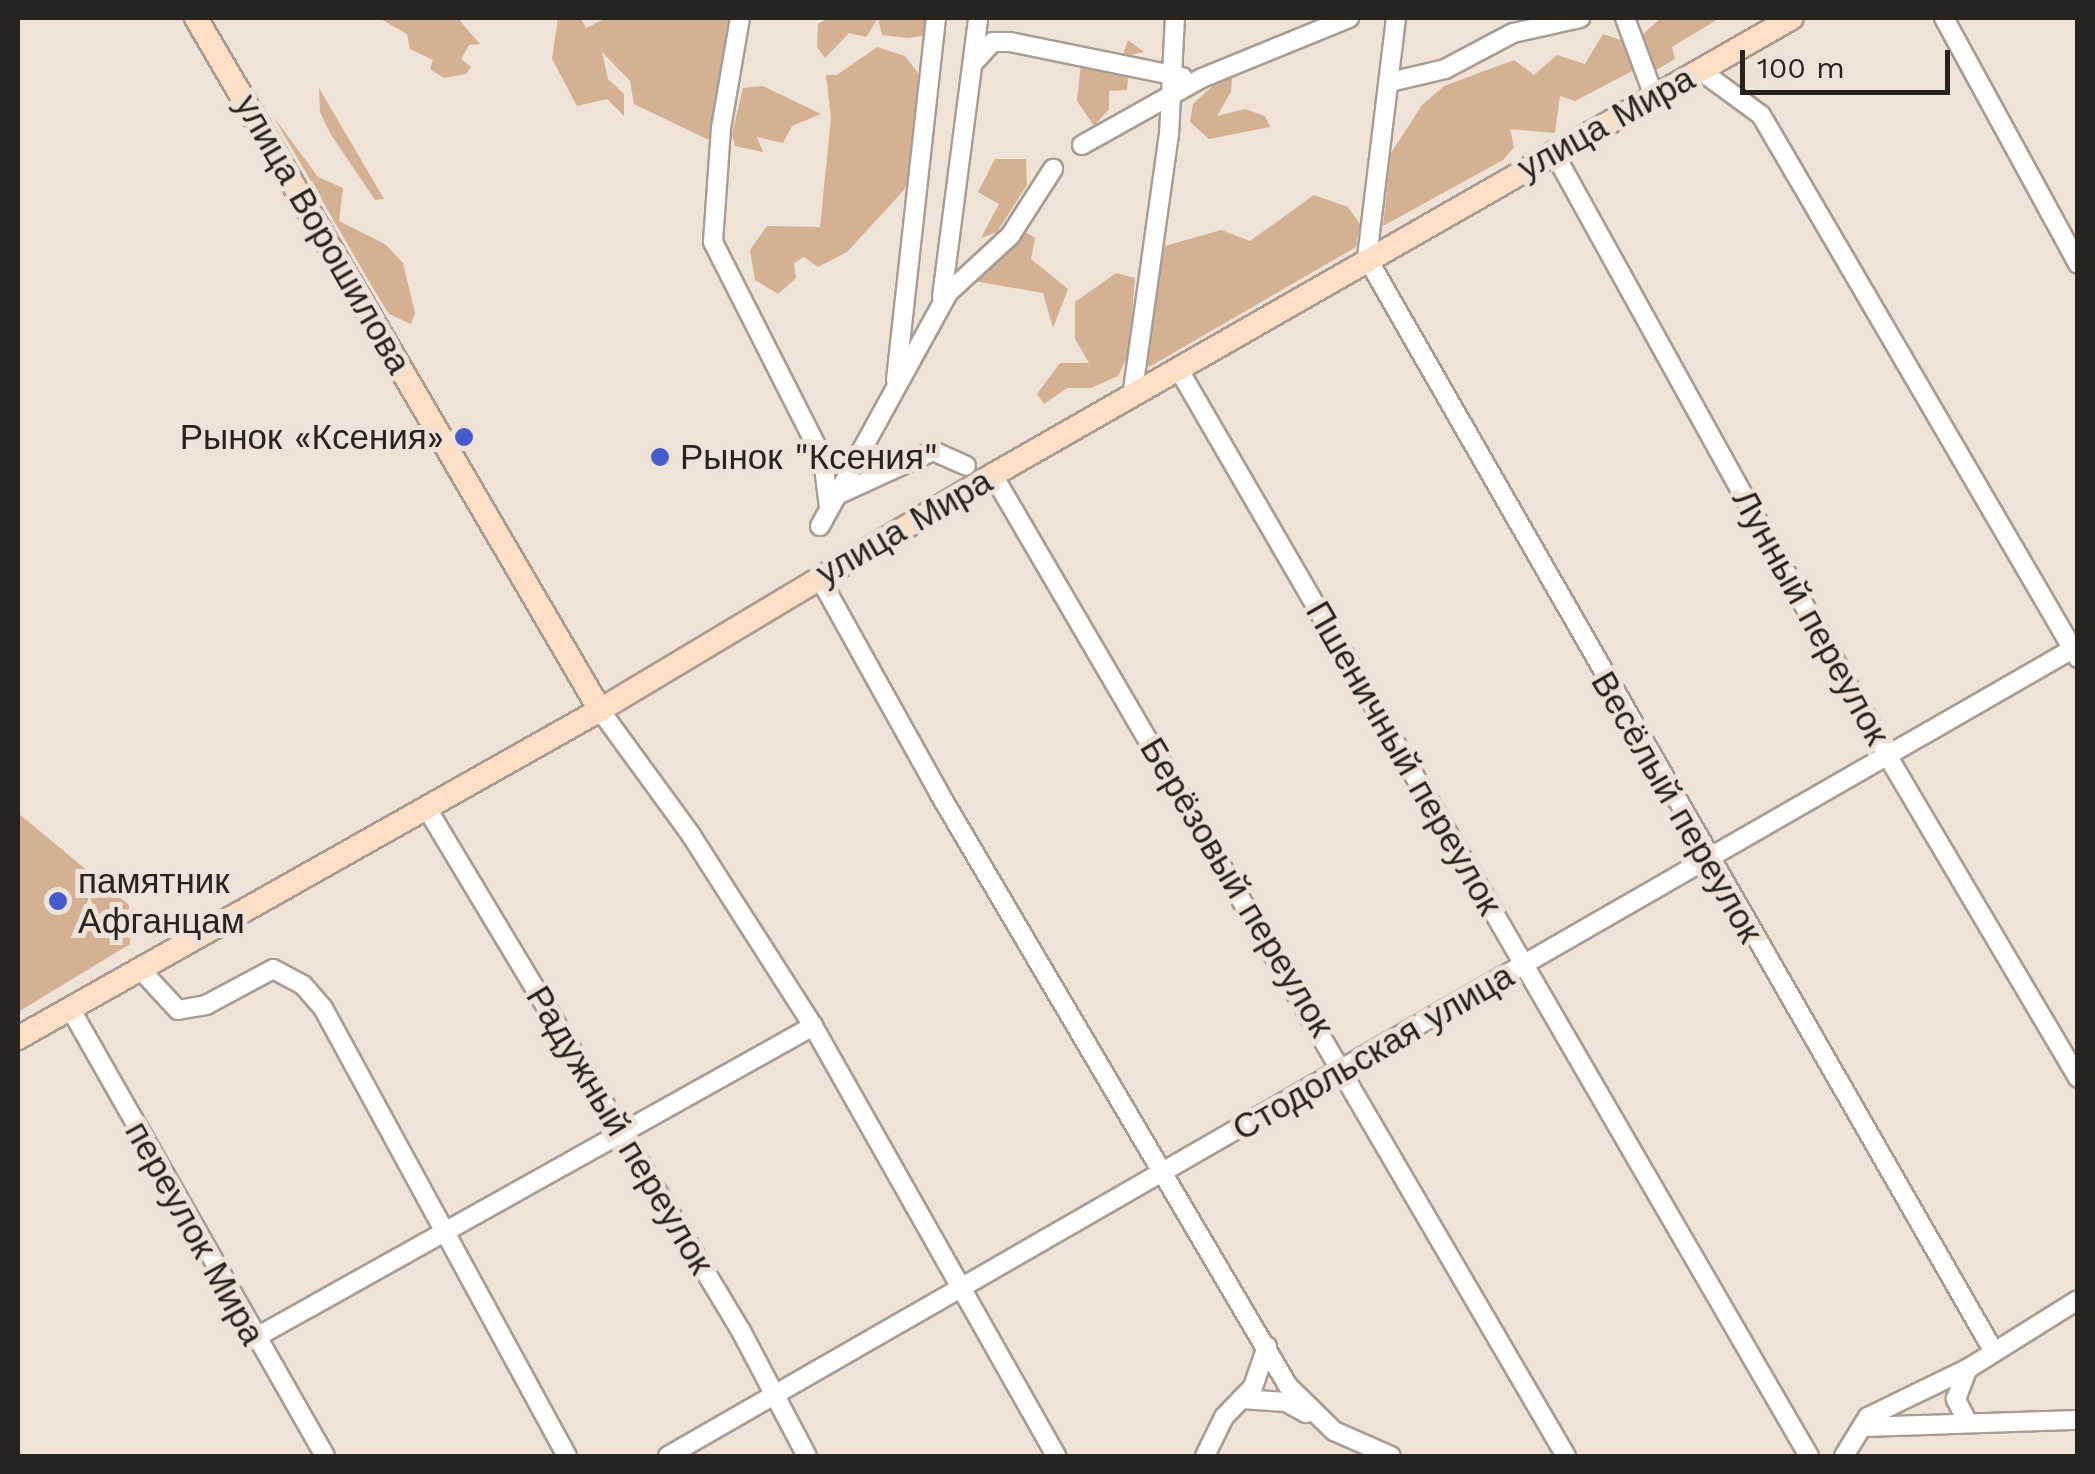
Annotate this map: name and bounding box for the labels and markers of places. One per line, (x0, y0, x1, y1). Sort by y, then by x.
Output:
place label: Рынок «Ксения» (180, 416, 444, 458)
marker: Рынок «Ксения» (453, 426, 475, 448)
place label: Рынок "Ксения" (680, 436, 938, 478)
marker: Рынок "Ксения" (649, 446, 671, 468)
place label: памятник Афганцам (78, 860, 245, 942)
marker: памятник Афганцам (47, 890, 69, 912)

